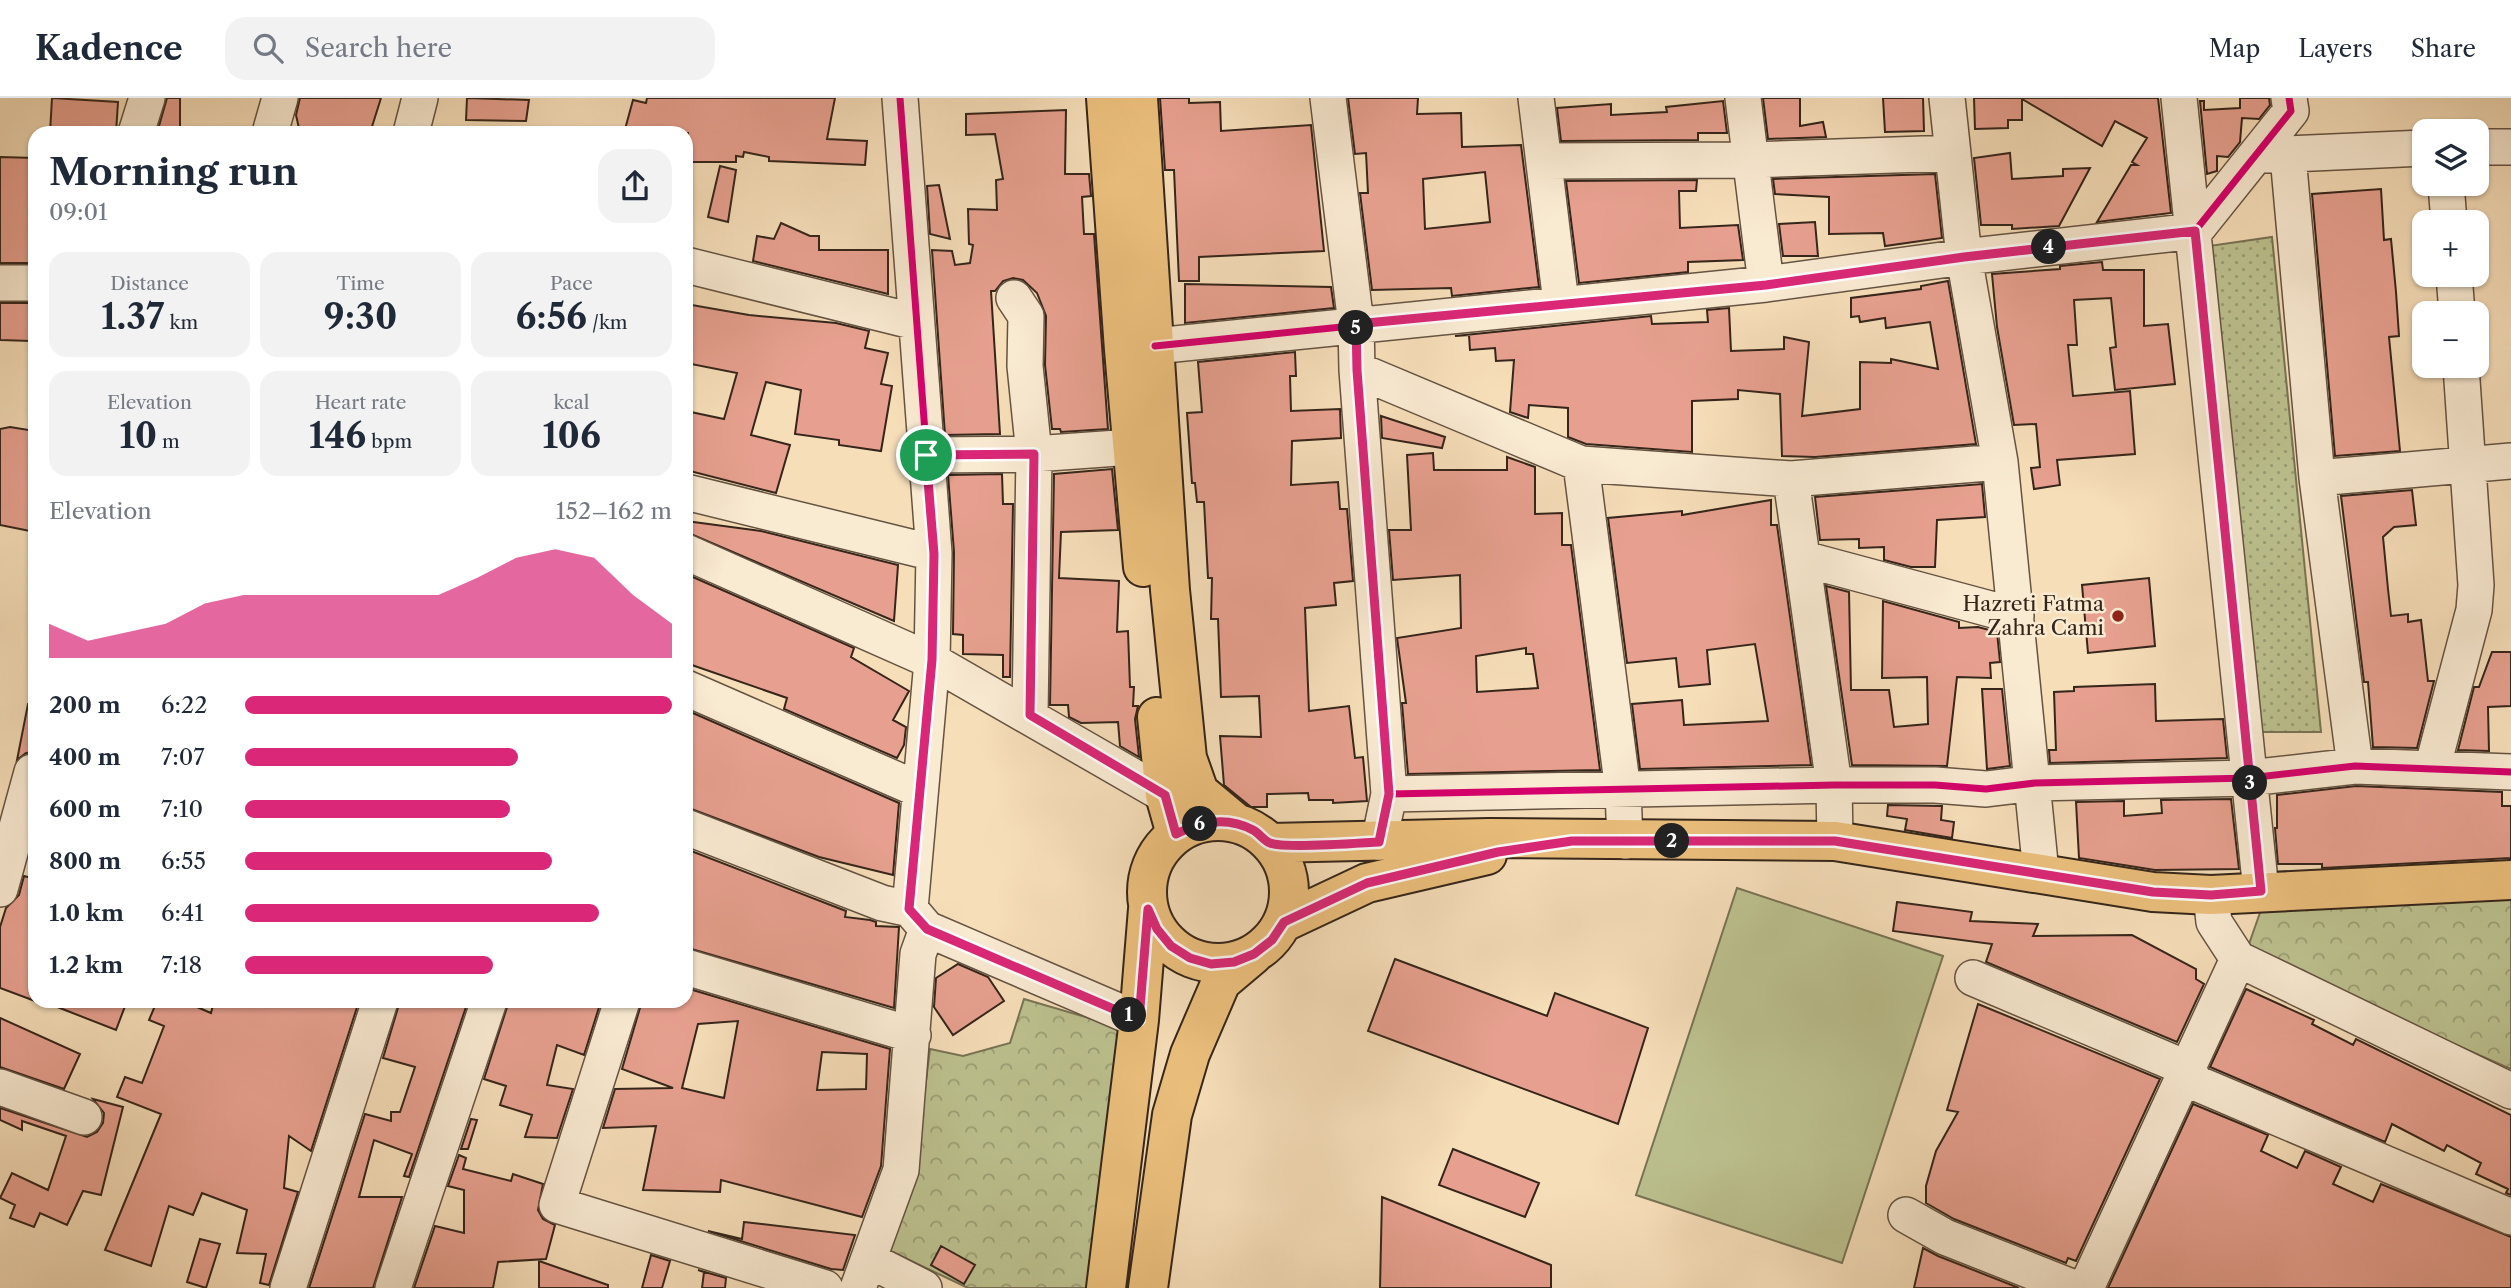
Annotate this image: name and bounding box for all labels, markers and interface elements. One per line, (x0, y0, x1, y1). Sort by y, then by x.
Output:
search box (225, 17, 715, 80)
text: Kadence (35, 28, 183, 69)
icon: search (249, 29, 287, 67)
text: Search here (305, 32, 452, 64)
text: Map (2209, 34, 2260, 63)
text: Layers (2298, 34, 2373, 63)
text: Share (2411, 34, 2476, 63)
map controls (2412, 119, 2489, 378)
button: layers (2412, 119, 2489, 196)
text: Morning run (49, 148, 298, 195)
button: share (598, 149, 672, 223)
text: 09:01 (49, 198, 108, 226)
button: + (2412, 210, 2489, 287)
pin: 4 (2032, 230, 2066, 264)
text: 4 (2043, 235, 2054, 258)
text: Distance (110, 272, 189, 295)
text: Time (336, 272, 385, 295)
text: Pace (550, 272, 593, 295)
text: 1.37 (101, 295, 164, 338)
text: 9:30 (324, 295, 397, 338)
text: 6:56 (515, 295, 587, 338)
button: − (2412, 301, 2489, 378)
pin: 5 (1338, 310, 1374, 345)
text: km (164, 311, 198, 334)
text: /km (587, 311, 628, 334)
text: 5 (1350, 316, 1361, 339)
text: Elevation (107, 391, 192, 414)
text: Heart rate (315, 391, 406, 414)
text: kcal (554, 391, 589, 414)
text: 10 (119, 414, 157, 457)
text: 146 (309, 414, 366, 457)
text: 106 (542, 414, 601, 457)
pin (896, 425, 956, 485)
text: m (157, 430, 180, 453)
text: bpm (366, 430, 412, 453)
icon: arrive (907, 436, 945, 474)
text: Elevation (49, 497, 152, 525)
text: 152–162 m (556, 497, 672, 525)
place label: Hazreti Fatma Zahra Cami (1963, 591, 2105, 640)
marker: Hazreti Fatma Zahra Cami (2110, 608, 2126, 624)
text: 200 m (49, 691, 121, 719)
text: 6:22 (161, 691, 207, 719)
text: 400 m (49, 743, 121, 771)
text: 7:07 (161, 743, 205, 771)
pin: 3 (2232, 766, 2268, 800)
text: 3 (2244, 771, 2255, 794)
text: 600 m (49, 795, 121, 823)
text: 7:10 (161, 795, 203, 823)
pin: 6 (1182, 806, 1218, 842)
text: 6 (1194, 812, 1205, 835)
pin: 2 (1654, 824, 1690, 858)
text: 2 (1666, 829, 1677, 852)
text: 800 m (49, 847, 121, 875)
text: 6:55 (161, 847, 206, 875)
text: 1.0 km (49, 899, 124, 927)
text: 6:41 (161, 899, 204, 927)
text: 1.2 km (49, 951, 123, 979)
text: 7:18 (161, 951, 202, 979)
pin: 1 (1112, 998, 1146, 1032)
text: 1 (1124, 1003, 1133, 1026)

